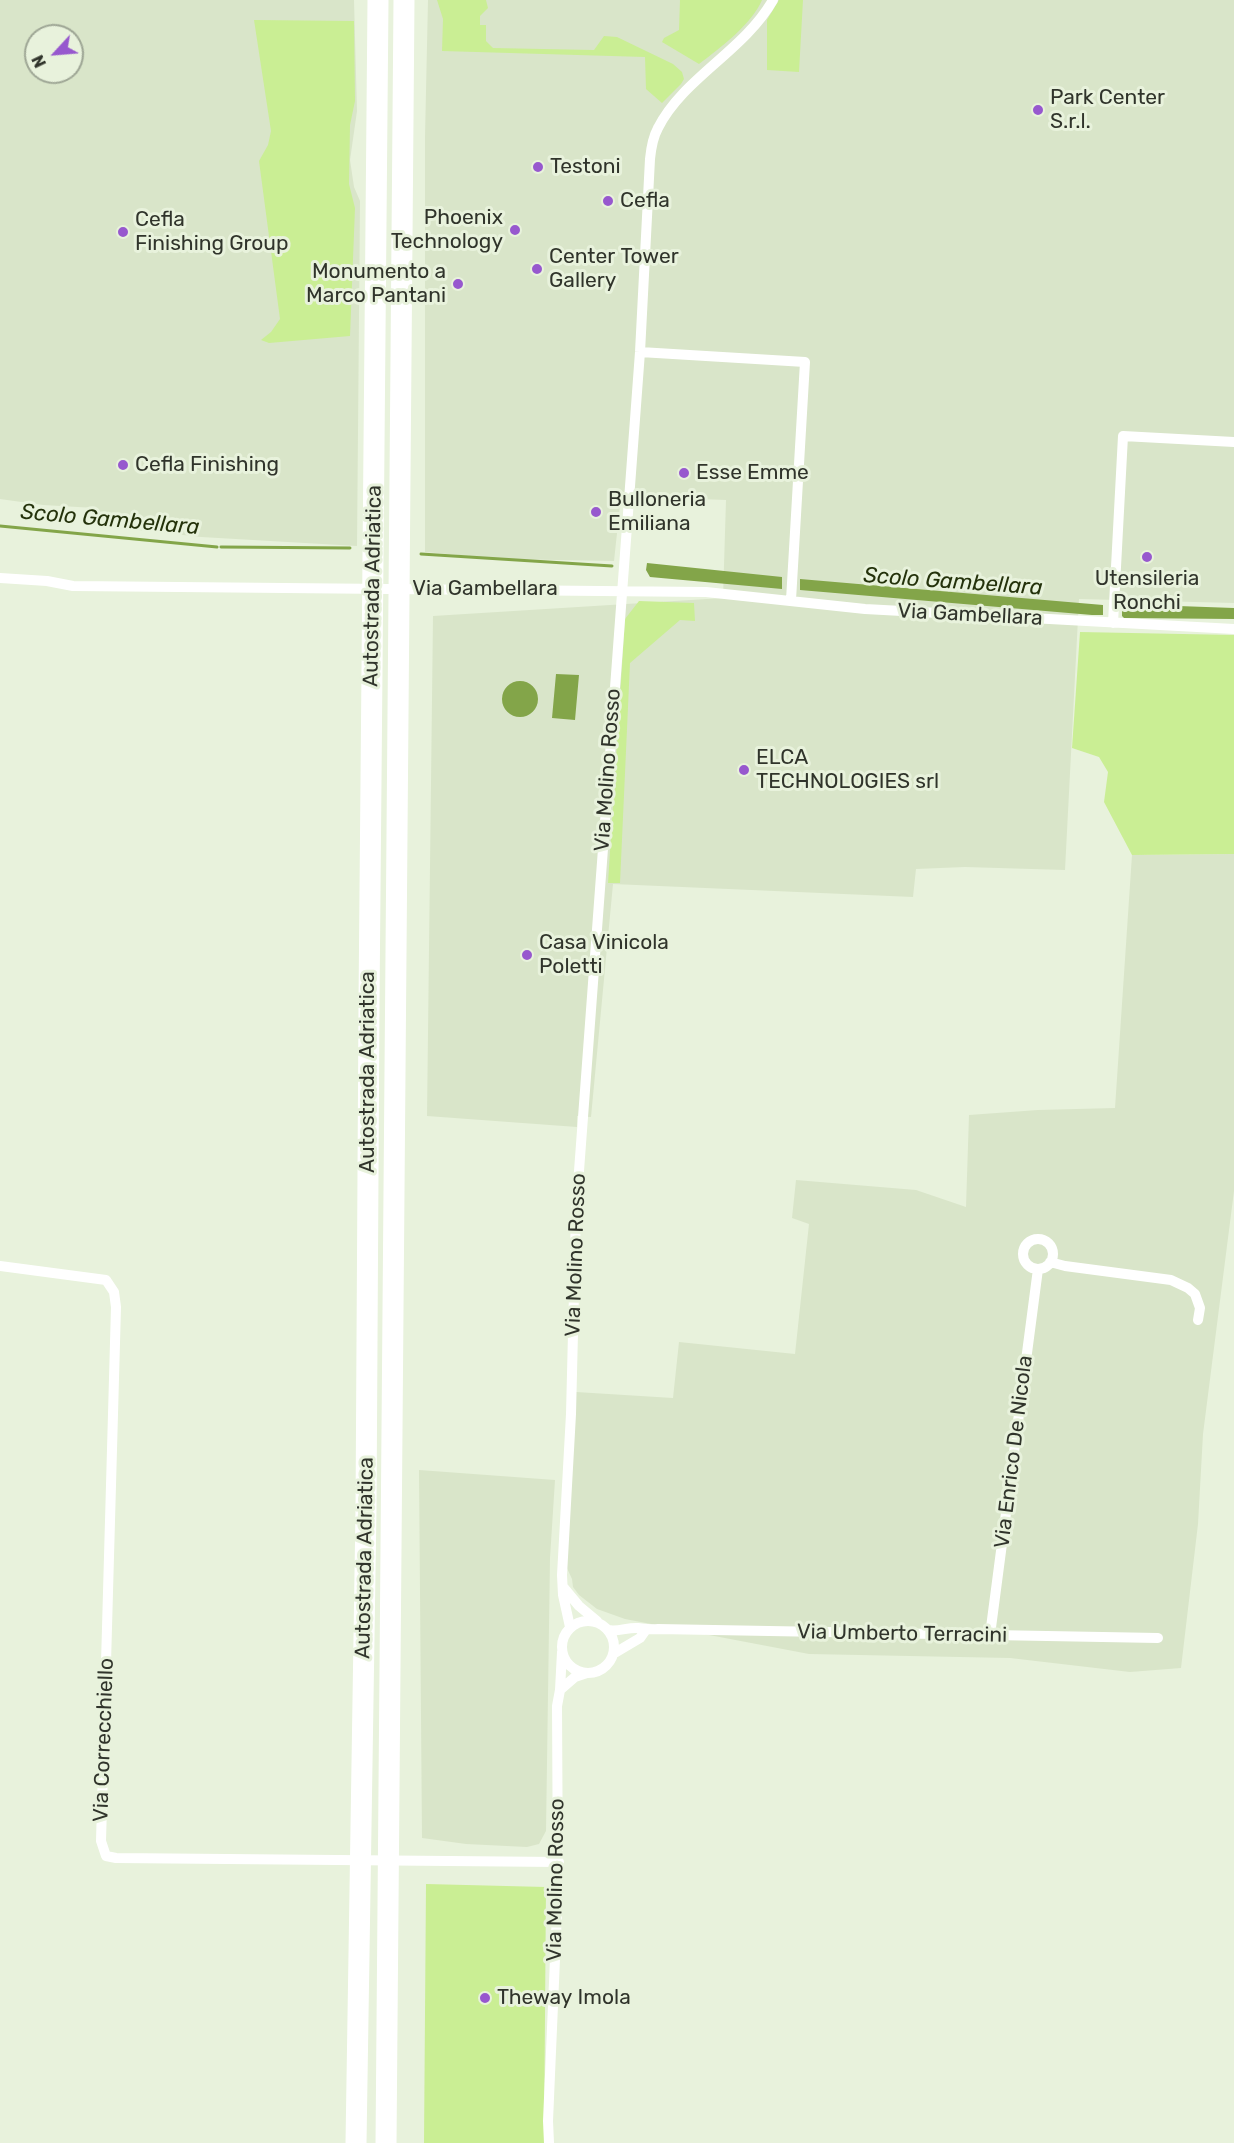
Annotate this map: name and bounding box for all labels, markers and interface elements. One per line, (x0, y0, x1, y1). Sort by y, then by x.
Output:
north arrow (24, 24, 84, 84)
text: N (28, 52, 50, 71)
place label: Park Center S.r.l. (1050, 85, 1165, 135)
marker: Park Center S.r.l. (1031, 103, 1045, 117)
place label: Testoni (550, 154, 621, 180)
marker: Testoni (531, 160, 545, 174)
place label: Cefla (620, 188, 670, 214)
marker: Cefla (601, 194, 615, 208)
place label: Phoenix Technology (391, 205, 503, 255)
place label: Cefla Finishing Group (135, 207, 288, 257)
marker: Phoenix Technology (508, 223, 522, 237)
marker: Cefla Finishing Group (116, 225, 130, 239)
place label: Center Tower Gallery (549, 244, 679, 294)
place label: Monumento a Marco Pantani (306, 259, 446, 309)
marker: Center Tower Gallery (530, 262, 544, 276)
marker: Monumento a Marco Pantani (451, 277, 465, 291)
place label: Cefla Finishing (135, 452, 279, 478)
marker: Cefla Finishing (116, 458, 130, 472)
place label: Esse Emme (696, 460, 809, 486)
marker: Esse Emme (677, 466, 691, 480)
street label: Autostrada Adriatica (359, 485, 387, 687)
place label: Bulloneria Emiliana (608, 487, 706, 537)
water label: Scolo Gambellara (19, 499, 201, 541)
marker: Bulloneria Emiliana (589, 505, 603, 519)
marker: Utensileria Ronchi (1140, 550, 1154, 564)
water label: Scolo Gambellara (863, 563, 1043, 601)
place label: Utensileria Ronchi (1095, 566, 1199, 616)
street label: Via Gambellara (412, 576, 558, 602)
street label: Via Gambellara (897, 599, 1043, 631)
street label: Via Molino Rosso (590, 688, 626, 852)
place label: ELCA TECHNOLOGIES srl (756, 745, 939, 795)
marker: ELCA TECHNOLOGIES srl (737, 763, 751, 777)
place label: Casa Vinicola Poletti (539, 930, 669, 980)
marker: Casa Vinicola Poletti (520, 948, 534, 962)
street label: Autostrada Adriatica (355, 971, 381, 1173)
street label: Via Molino Rosso (561, 1173, 591, 1337)
street label: Via Enrico De Nicola (990, 1354, 1038, 1550)
street label: Autostrada Adriatica (351, 1457, 379, 1659)
street label: Via Umberto Terracini (797, 1620, 1007, 1648)
street label: Via Correcchiello (89, 1658, 119, 1822)
street label: Via Molino Rosso (542, 1798, 570, 1962)
place label: Theway Imola (497, 1985, 631, 2011)
marker: Theway Imola (478, 1991, 492, 2005)

